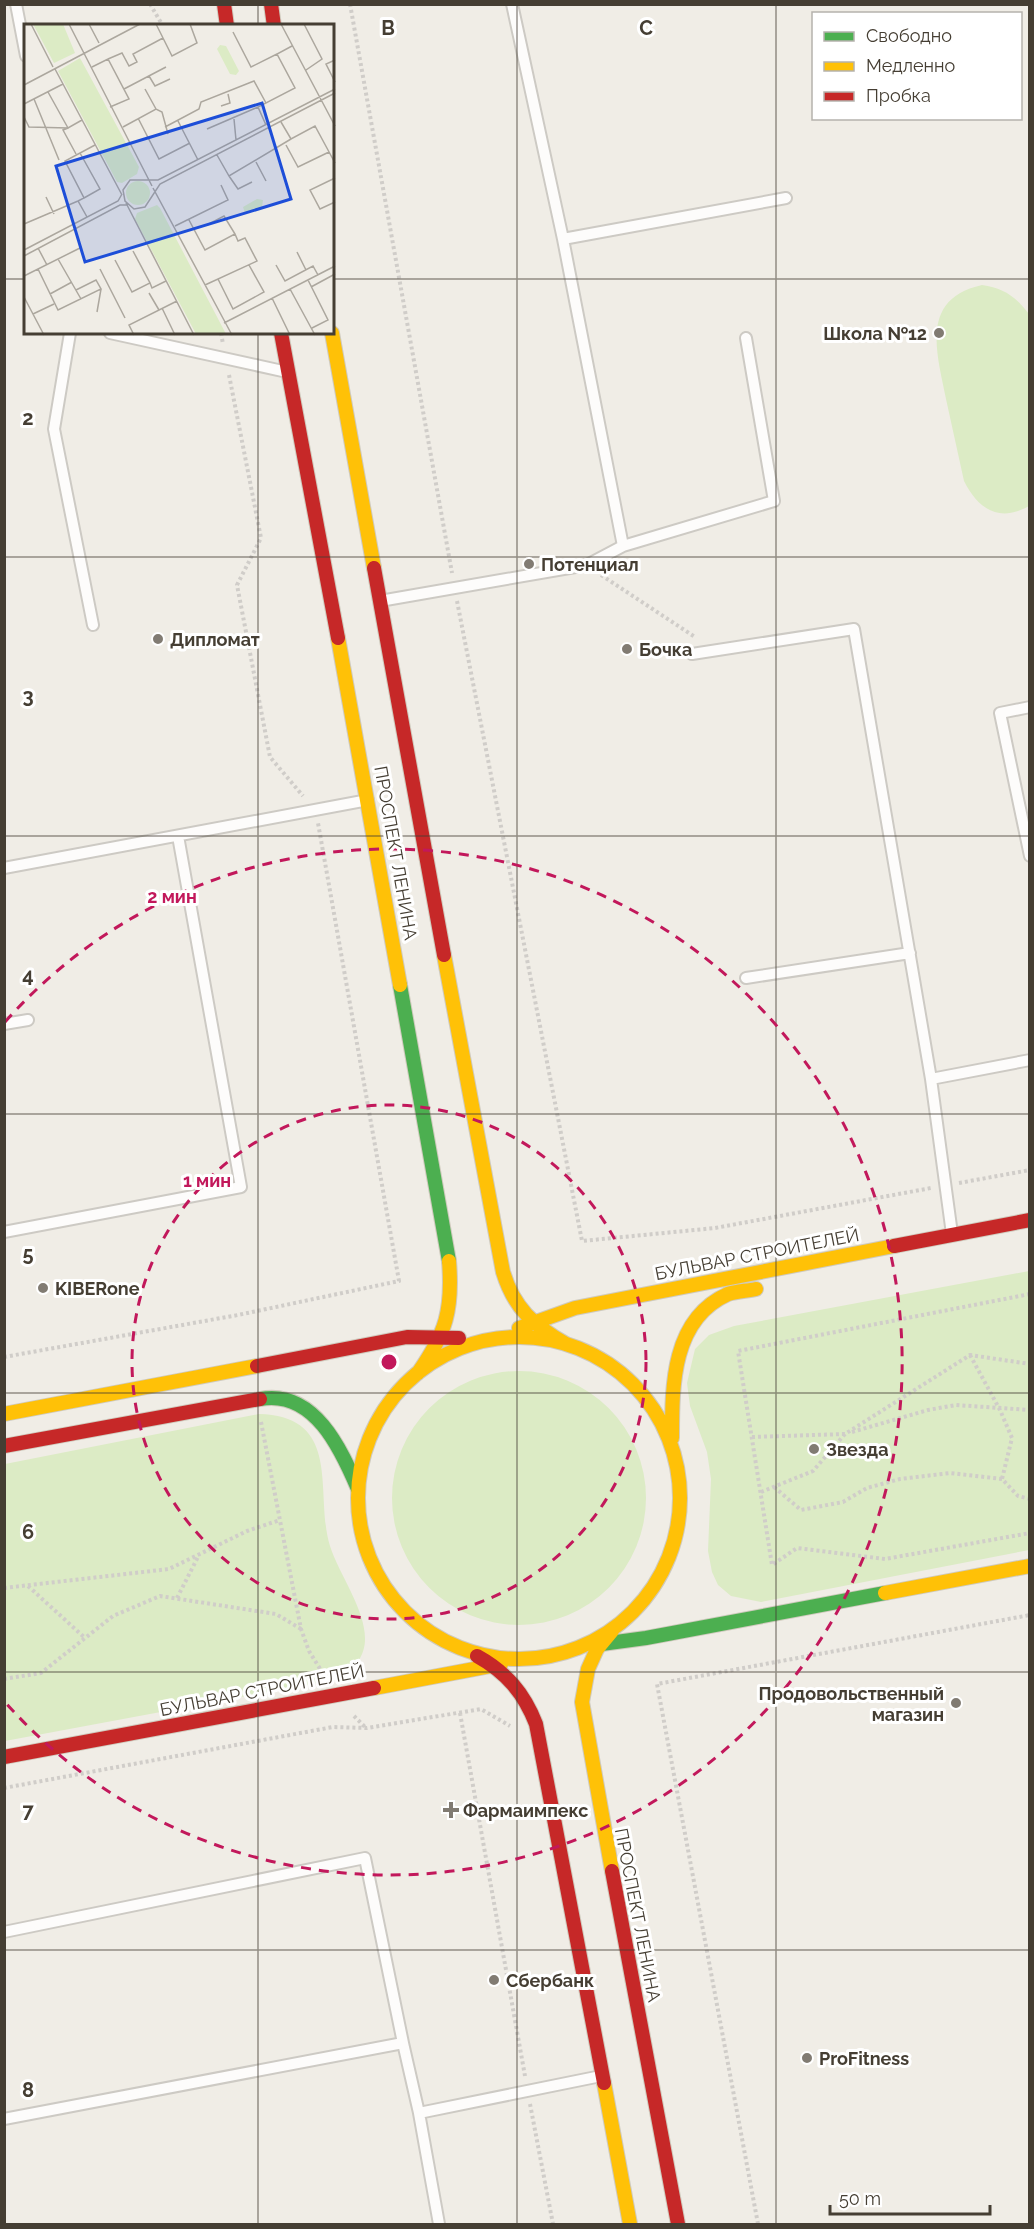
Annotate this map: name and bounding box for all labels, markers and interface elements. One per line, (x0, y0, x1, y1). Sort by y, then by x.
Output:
legend (812, 12, 1022, 120)
text: B (381, 16, 395, 40)
text: C (639, 16, 653, 40)
inset map (24, 24, 334, 334)
text: Свободно (866, 25, 952, 46)
text: Медленно (866, 55, 955, 76)
text: Пробка (866, 85, 931, 106)
place label: Школа №12 (823, 323, 927, 344)
marker: Школа №12 (932, 326, 946, 340)
text: 2 (22, 406, 34, 430)
place label: Потенциал (541, 554, 639, 575)
marker: Потенциал (522, 557, 536, 571)
place label: Дипломат (170, 629, 260, 650)
marker: Дипломат (151, 632, 165, 646)
place label: Бочка (639, 639, 692, 660)
marker: Бочка (620, 642, 634, 656)
text: 3 (22, 684, 34, 708)
street label: ПРОСПЕКТ ЛЕНИНА (370, 764, 422, 942)
text: 2 мин (147, 886, 197, 907)
text: 4 (22, 963, 34, 987)
text: 1 мин (183, 1170, 231, 1191)
street label: БУЛЬВАР СТРОИТЕЛЕЙ (653, 1224, 861, 1284)
text: 5 (22, 1242, 34, 1266)
place label: KIBERone (55, 1278, 140, 1299)
marker: KIBERone (36, 1281, 50, 1295)
centre of rings (379, 1352, 399, 1372)
place label: Звезда (826, 1439, 889, 1460)
marker: Звезда (807, 1442, 821, 1456)
text: 6 (22, 1520, 34, 1544)
street label: БУЛЬВАР СТРОИТЕЛЕЙ (158, 1660, 366, 1720)
place label: Продовольственный магазин (758, 1683, 944, 1725)
marker: Продовольственный магазин (949, 1696, 963, 1710)
text: 7 (22, 1799, 34, 1823)
place label: Фармаимпекс (463, 1800, 589, 1821)
marker: Фармаимпекс (444, 1803, 458, 1817)
street label: ПРОСПЕКТ ЛЕНИНА (611, 1826, 665, 2004)
place label: Сбербанк (506, 1970, 594, 1991)
marker: Сбербанк (487, 1973, 501, 1987)
place label: ProFitness (819, 2048, 909, 2069)
marker: ProFitness (800, 2051, 814, 2065)
text: 8 (22, 2078, 34, 2102)
scale bar (830, 2178, 990, 2216)
text: 50 m (839, 2188, 881, 2209)

